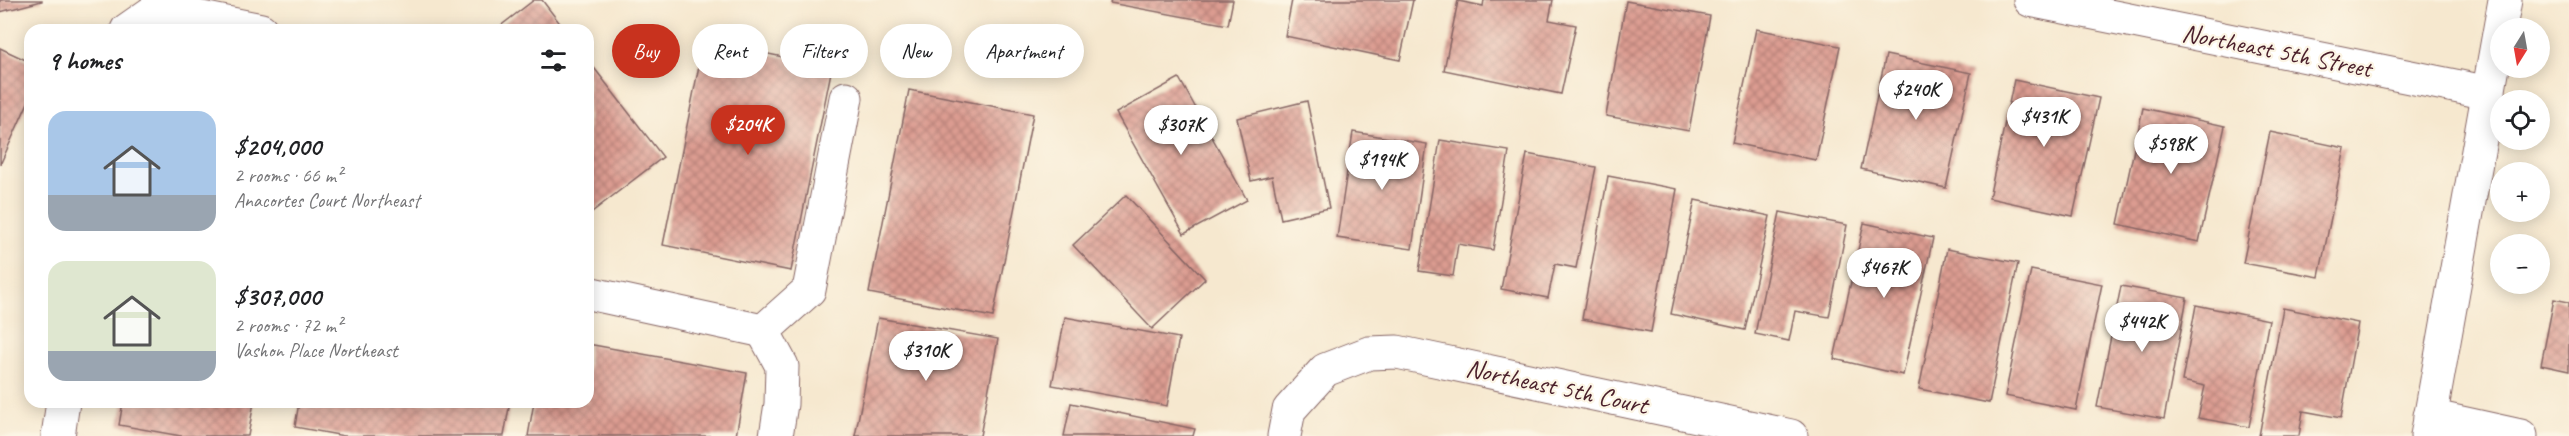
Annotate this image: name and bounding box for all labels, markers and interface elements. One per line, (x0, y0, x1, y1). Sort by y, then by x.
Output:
street label: Northeast 5th Street (2180, 16, 2377, 85)
north arrow (2490, 18, 2550, 78)
map controls (2490, 18, 2550, 294)
chip: Buy (612, 24, 680, 78)
chip: Rent (692, 24, 768, 78)
chip: Filters (780, 24, 868, 78)
chip: New (880, 24, 952, 78)
chip: Apartment (964, 24, 1084, 78)
text: 9 homes (48, 44, 121, 77)
icon: filters (537, 44, 570, 77)
pin: $240K (1874, 70, 1958, 121)
text: $240K (1893, 77, 1939, 102)
button: locate (2490, 90, 2550, 150)
pin: $431K (2002, 97, 2086, 148)
text: $431K (2021, 104, 2067, 129)
pin: $204K (706, 105, 790, 156)
pin: $307K (1139, 105, 1223, 156)
text: $204K (725, 112, 771, 137)
text: $307K (1158, 112, 1204, 137)
pin: $598K (2129, 124, 2213, 175)
text: $204,000 (234, 130, 321, 163)
text: $598K (2148, 131, 2194, 156)
icon: home (96, 135, 168, 207)
pin: $194K (1340, 140, 1424, 191)
text: $194K (1359, 147, 1405, 172)
button: + (2490, 162, 2550, 222)
text: 2 rooms · 66 m² (234, 163, 342, 188)
text: Anacortes Court Northeast (234, 188, 420, 213)
button: − (2490, 234, 2550, 294)
pin: $467K (1842, 248, 1926, 299)
text: $467K (1861, 255, 1907, 280)
text: $307,000 (234, 280, 321, 313)
icon: home (96, 285, 168, 357)
pin: $442K (2100, 302, 2184, 353)
text: $442K (2119, 309, 2165, 334)
text: 2 rooms · 72 m² (234, 313, 342, 338)
pin: $310K (884, 331, 968, 382)
text: Vashon Place Northeast (234, 338, 398, 363)
text: $310K (903, 338, 949, 363)
street label: Northeast 5th Court (1463, 351, 1653, 422)

